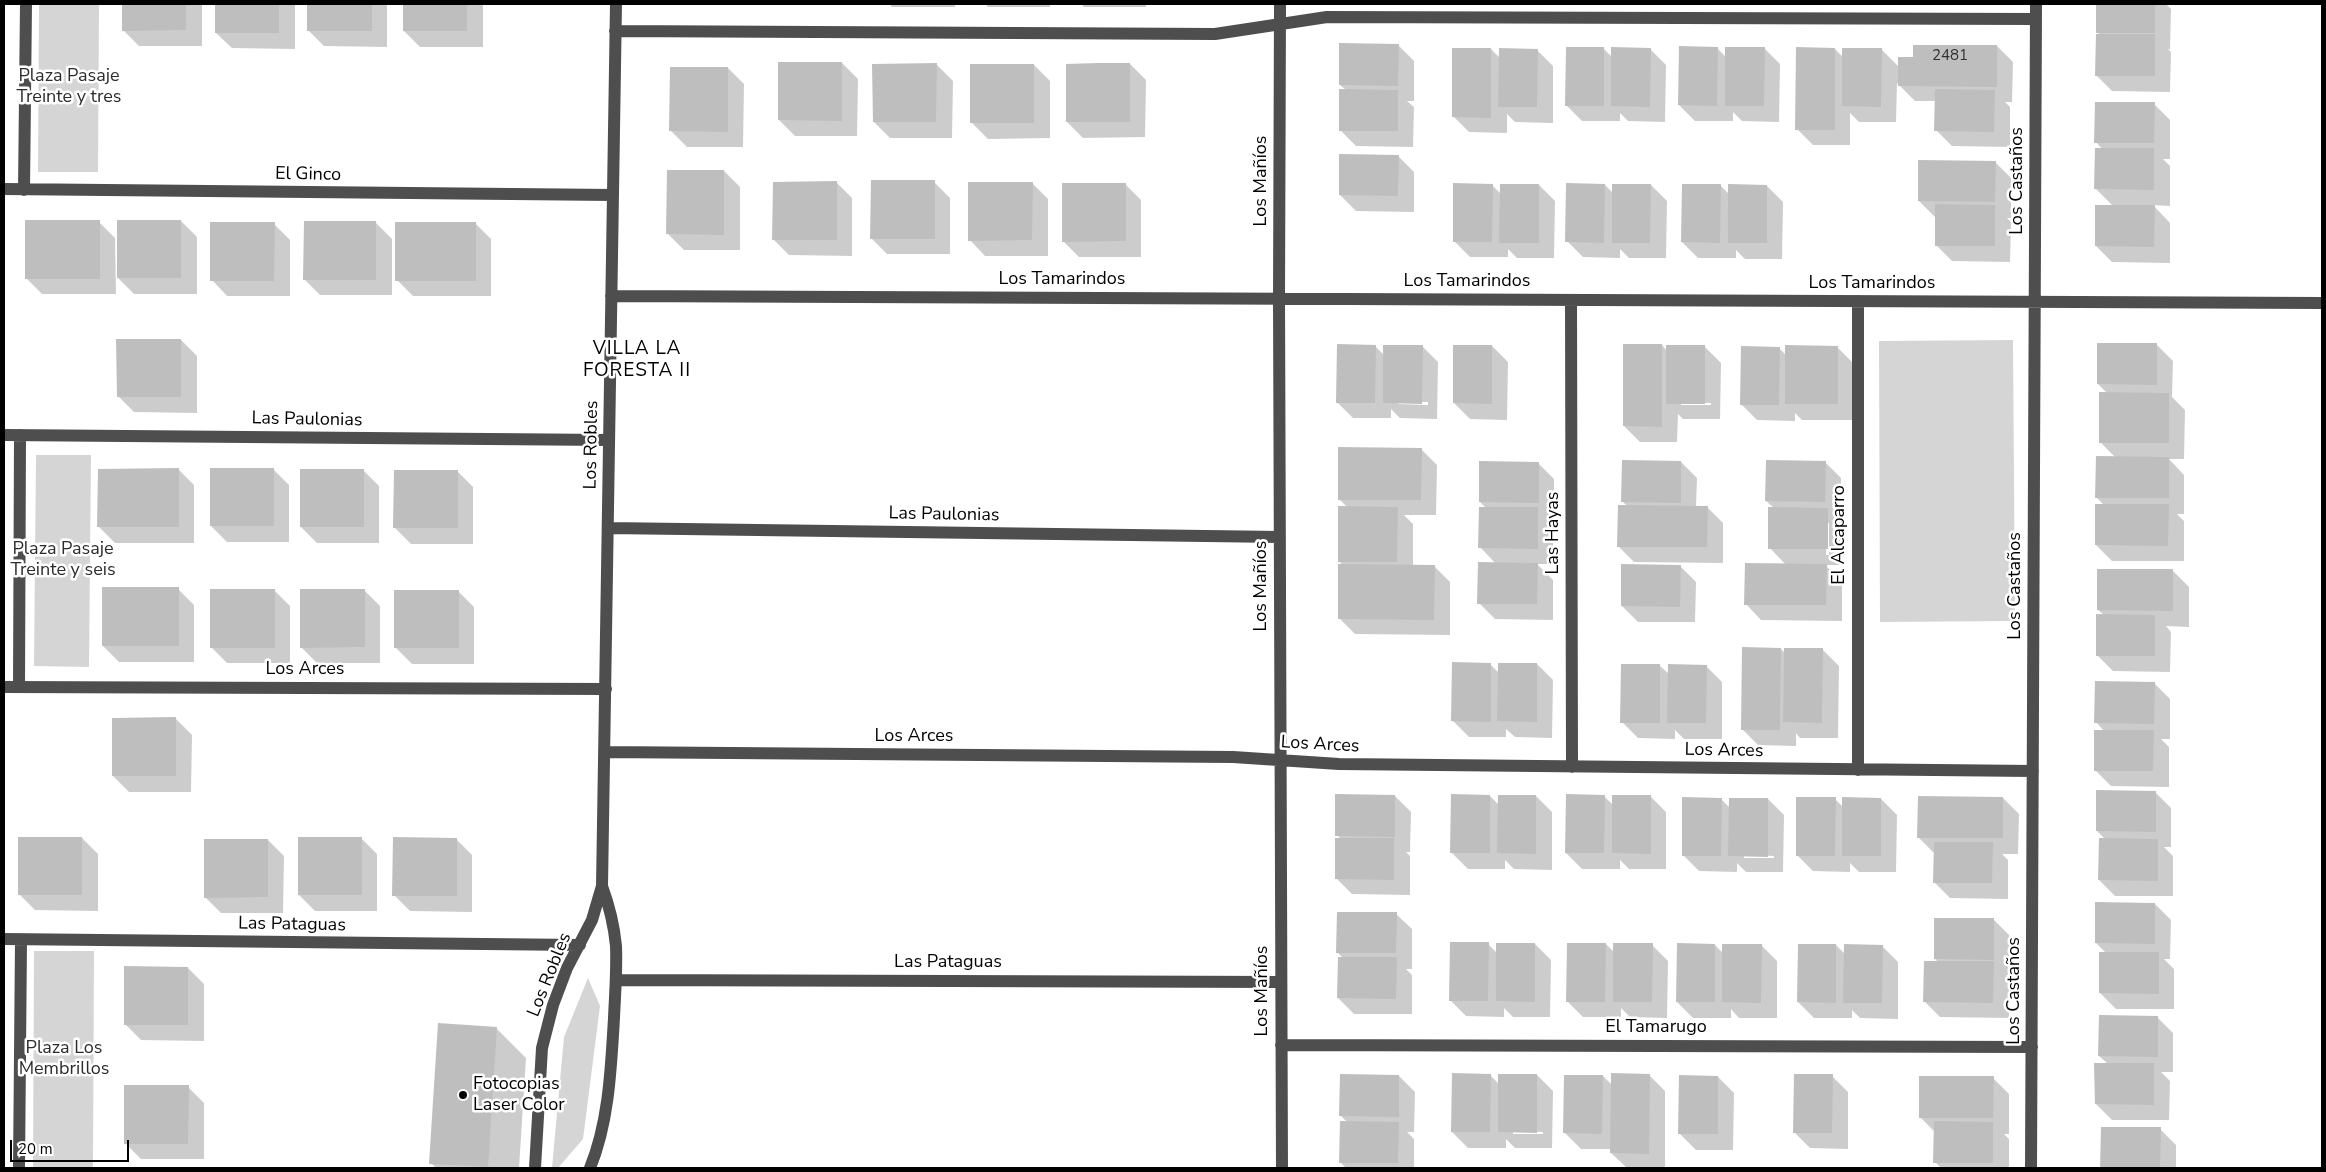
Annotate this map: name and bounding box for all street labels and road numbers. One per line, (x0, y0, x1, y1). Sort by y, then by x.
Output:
street label: Los Castaños (2007, 127, 2029, 235)
street label: Los Mañíos (1251, 136, 1273, 226)
street label: El Ginco (275, 164, 341, 186)
street label: Los Tamarindos (999, 269, 1125, 291)
street label: Los Tamarindos (1404, 271, 1530, 293)
street label: Los Tamarindos (1809, 273, 1935, 295)
street label: Los Robles (580, 400, 604, 490)
street label: Las Paulonias (251, 408, 363, 432)
street label: El Alcaparro (1829, 485, 1851, 585)
street label: Las Hayas (1543, 491, 1565, 575)
street label: Las Paulonias (888, 503, 1000, 527)
street label: Los Castaños (2005, 532, 2027, 640)
street label: Los Mañíos (1251, 541, 1273, 631)
street label: Los Arces (266, 659, 344, 681)
street label: Los Arces (875, 726, 953, 748)
street label: Los Arces (1280, 732, 1360, 758)
street label: Los Arces (1684, 740, 1764, 762)
street label: Las Pataguas (238, 913, 346, 937)
street label: Los Robles (523, 930, 577, 1020)
street label: Los Castaños (2004, 937, 2026, 1045)
street label: Los Mañíos (1252, 946, 1274, 1036)
street label: Las Pataguas (894, 952, 1002, 974)
street label: El Tamarugo (1605, 1017, 1707, 1039)

